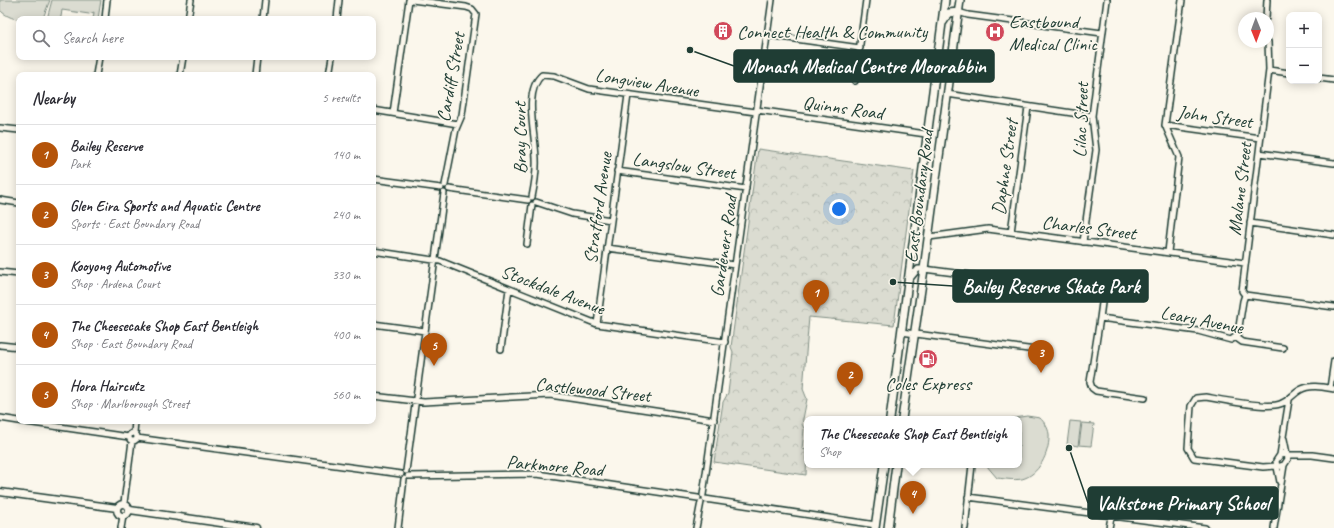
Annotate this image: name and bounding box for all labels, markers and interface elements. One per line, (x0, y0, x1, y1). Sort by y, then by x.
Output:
place label: Eastbound Medical Clinic (1009, 10, 1098, 56)
north arrow (1238, 12, 1274, 48)
map controls (1286, 12, 1322, 84)
button: + (1286, 12, 1322, 48)
search box (16, 16, 376, 60)
building icon: Connect Health & Community (712, 20, 734, 42)
place label: Connect Health & Community (737, 20, 929, 44)
hospital icon: Eastbound Medical Clinic (984, 21, 1006, 43)
icon: search (30, 27, 52, 49)
text: Search here (62, 29, 123, 48)
street label: Cardiff Street (431, 29, 471, 124)
button: − (1286, 48, 1322, 84)
callout: Monash Medical Centre Moorabbin (734, 50, 994, 82)
text: Monash Medical Centre Moorabbin (742, 54, 987, 79)
street label: Longview Avenue (593, 63, 702, 103)
street label: Lilac Street (1068, 80, 1094, 158)
text: Nearby (32, 88, 75, 109)
text: 5 results (322, 90, 360, 106)
street label: Quinns Road (801, 90, 888, 126)
street label: Bray Court (508, 100, 532, 174)
street label: John Street (1175, 100, 1255, 134)
street label: Daphne Street (986, 115, 1024, 216)
street label: East Boundary Road (899, 125, 939, 264)
text: Bailey Reserve (70, 137, 143, 156)
street label: Malane Street (1222, 140, 1258, 237)
text: 1 (42, 147, 48, 163)
text: 140 m (332, 147, 360, 163)
street label: Langslow Street (631, 147, 738, 185)
street label: Stratford Avenue (578, 149, 618, 265)
text: Park (70, 156, 91, 172)
street label: Gardeners Road (705, 191, 743, 299)
text: Glen Eira Sports and Aquatic Centre (70, 197, 260, 216)
your location (829, 199, 849, 219)
text: 2 (42, 207, 48, 223)
text: 240 m (332, 207, 360, 223)
street label: Charles Street (1041, 210, 1139, 246)
text: Sports · East Boundary Road (70, 216, 199, 232)
text: Kooyong Automotive (70, 257, 170, 276)
street label: Stockdale Avenue (497, 259, 610, 321)
text: 3 (42, 267, 48, 283)
text: 330 m (332, 267, 360, 283)
callout: Bailey Reserve Skate Park (953, 270, 1148, 302)
text: Bailey Reserve Skate Park (962, 274, 1141, 300)
text: Shop · Ardena Court (70, 276, 160, 292)
pin: 1 (803, 280, 829, 313)
street label: Leary Avenue (1159, 300, 1247, 340)
text: The Cheesecake Shop East Bentleigh (70, 317, 258, 336)
text: 4 (42, 327, 48, 343)
text: 400 m (332, 327, 360, 343)
pin: 5 (421, 333, 447, 366)
text: Shop · East Boundary Road (70, 336, 192, 352)
pin: 3 (1028, 340, 1054, 373)
fuel station icon: Coles Express (917, 348, 939, 370)
pin: 2 (837, 362, 863, 395)
street label: Castlewood Street (534, 372, 653, 408)
place label: Coles Express (885, 372, 973, 396)
text: Hora Haircutz (70, 377, 143, 396)
text: 5 (42, 387, 48, 403)
text: 560 m (332, 387, 360, 403)
text: Shop · Marlborough Street (70, 396, 189, 412)
popup (804, 416, 1022, 468)
text: The Cheesecake Shop East Bentleigh (819, 425, 1007, 444)
text: Shop (819, 444, 841, 460)
street label: Parkmore Road (506, 450, 608, 482)
pin: 4 (900, 481, 926, 514)
callout: Valkstone Primary School (1088, 487, 1278, 519)
text: Valkstone Primary School (1096, 491, 1273, 516)

